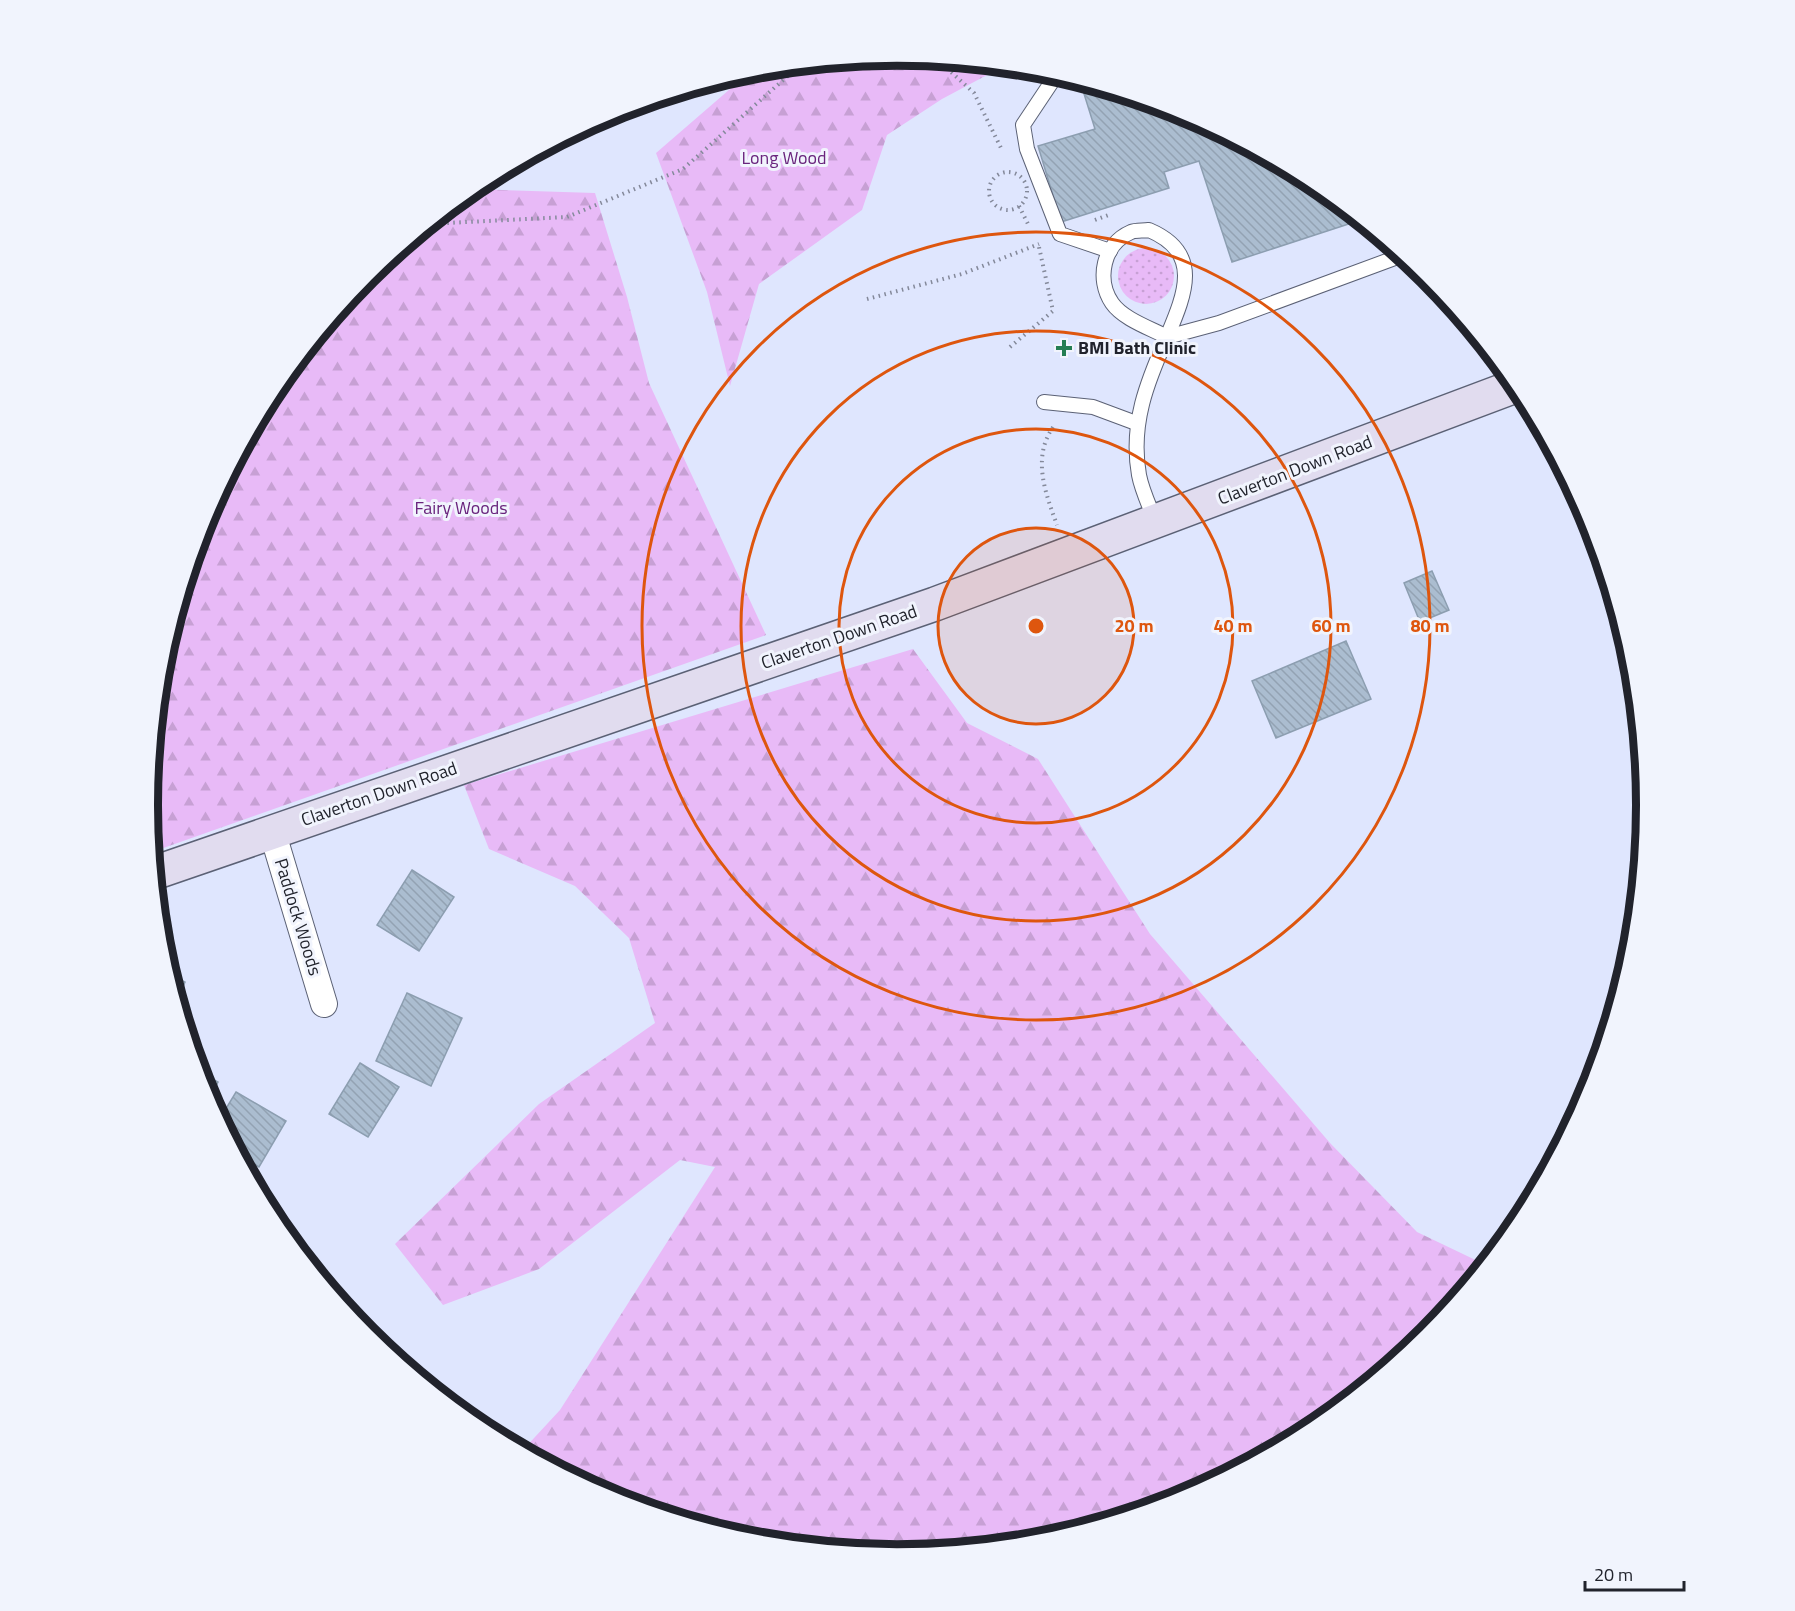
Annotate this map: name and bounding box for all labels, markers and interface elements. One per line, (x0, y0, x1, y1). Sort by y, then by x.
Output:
park label: Long Wood (741, 144, 827, 171)
place label: BMI Bath Clinic (1078, 334, 1196, 361)
marker: BMI Bath Clinic (1055, 339, 1073, 357)
street label: Claverton Down Road (1214, 428, 1376, 511)
park label: Fairy Woods (414, 494, 508, 521)
street label: Claverton Down Road (757, 597, 921, 676)
text: 20 m (1114, 612, 1154, 639)
text: 40 m (1213, 612, 1253, 639)
text: 60 m (1311, 612, 1351, 639)
text: 80 m (1410, 612, 1450, 639)
centre of rings (1026, 616, 1046, 636)
street label: Claverton Down Road (297, 754, 461, 833)
street label: Paddock Woods (268, 855, 329, 979)
scale bar (1585, 1554, 1684, 1592)
text: 20 m (1594, 1561, 1633, 1588)

